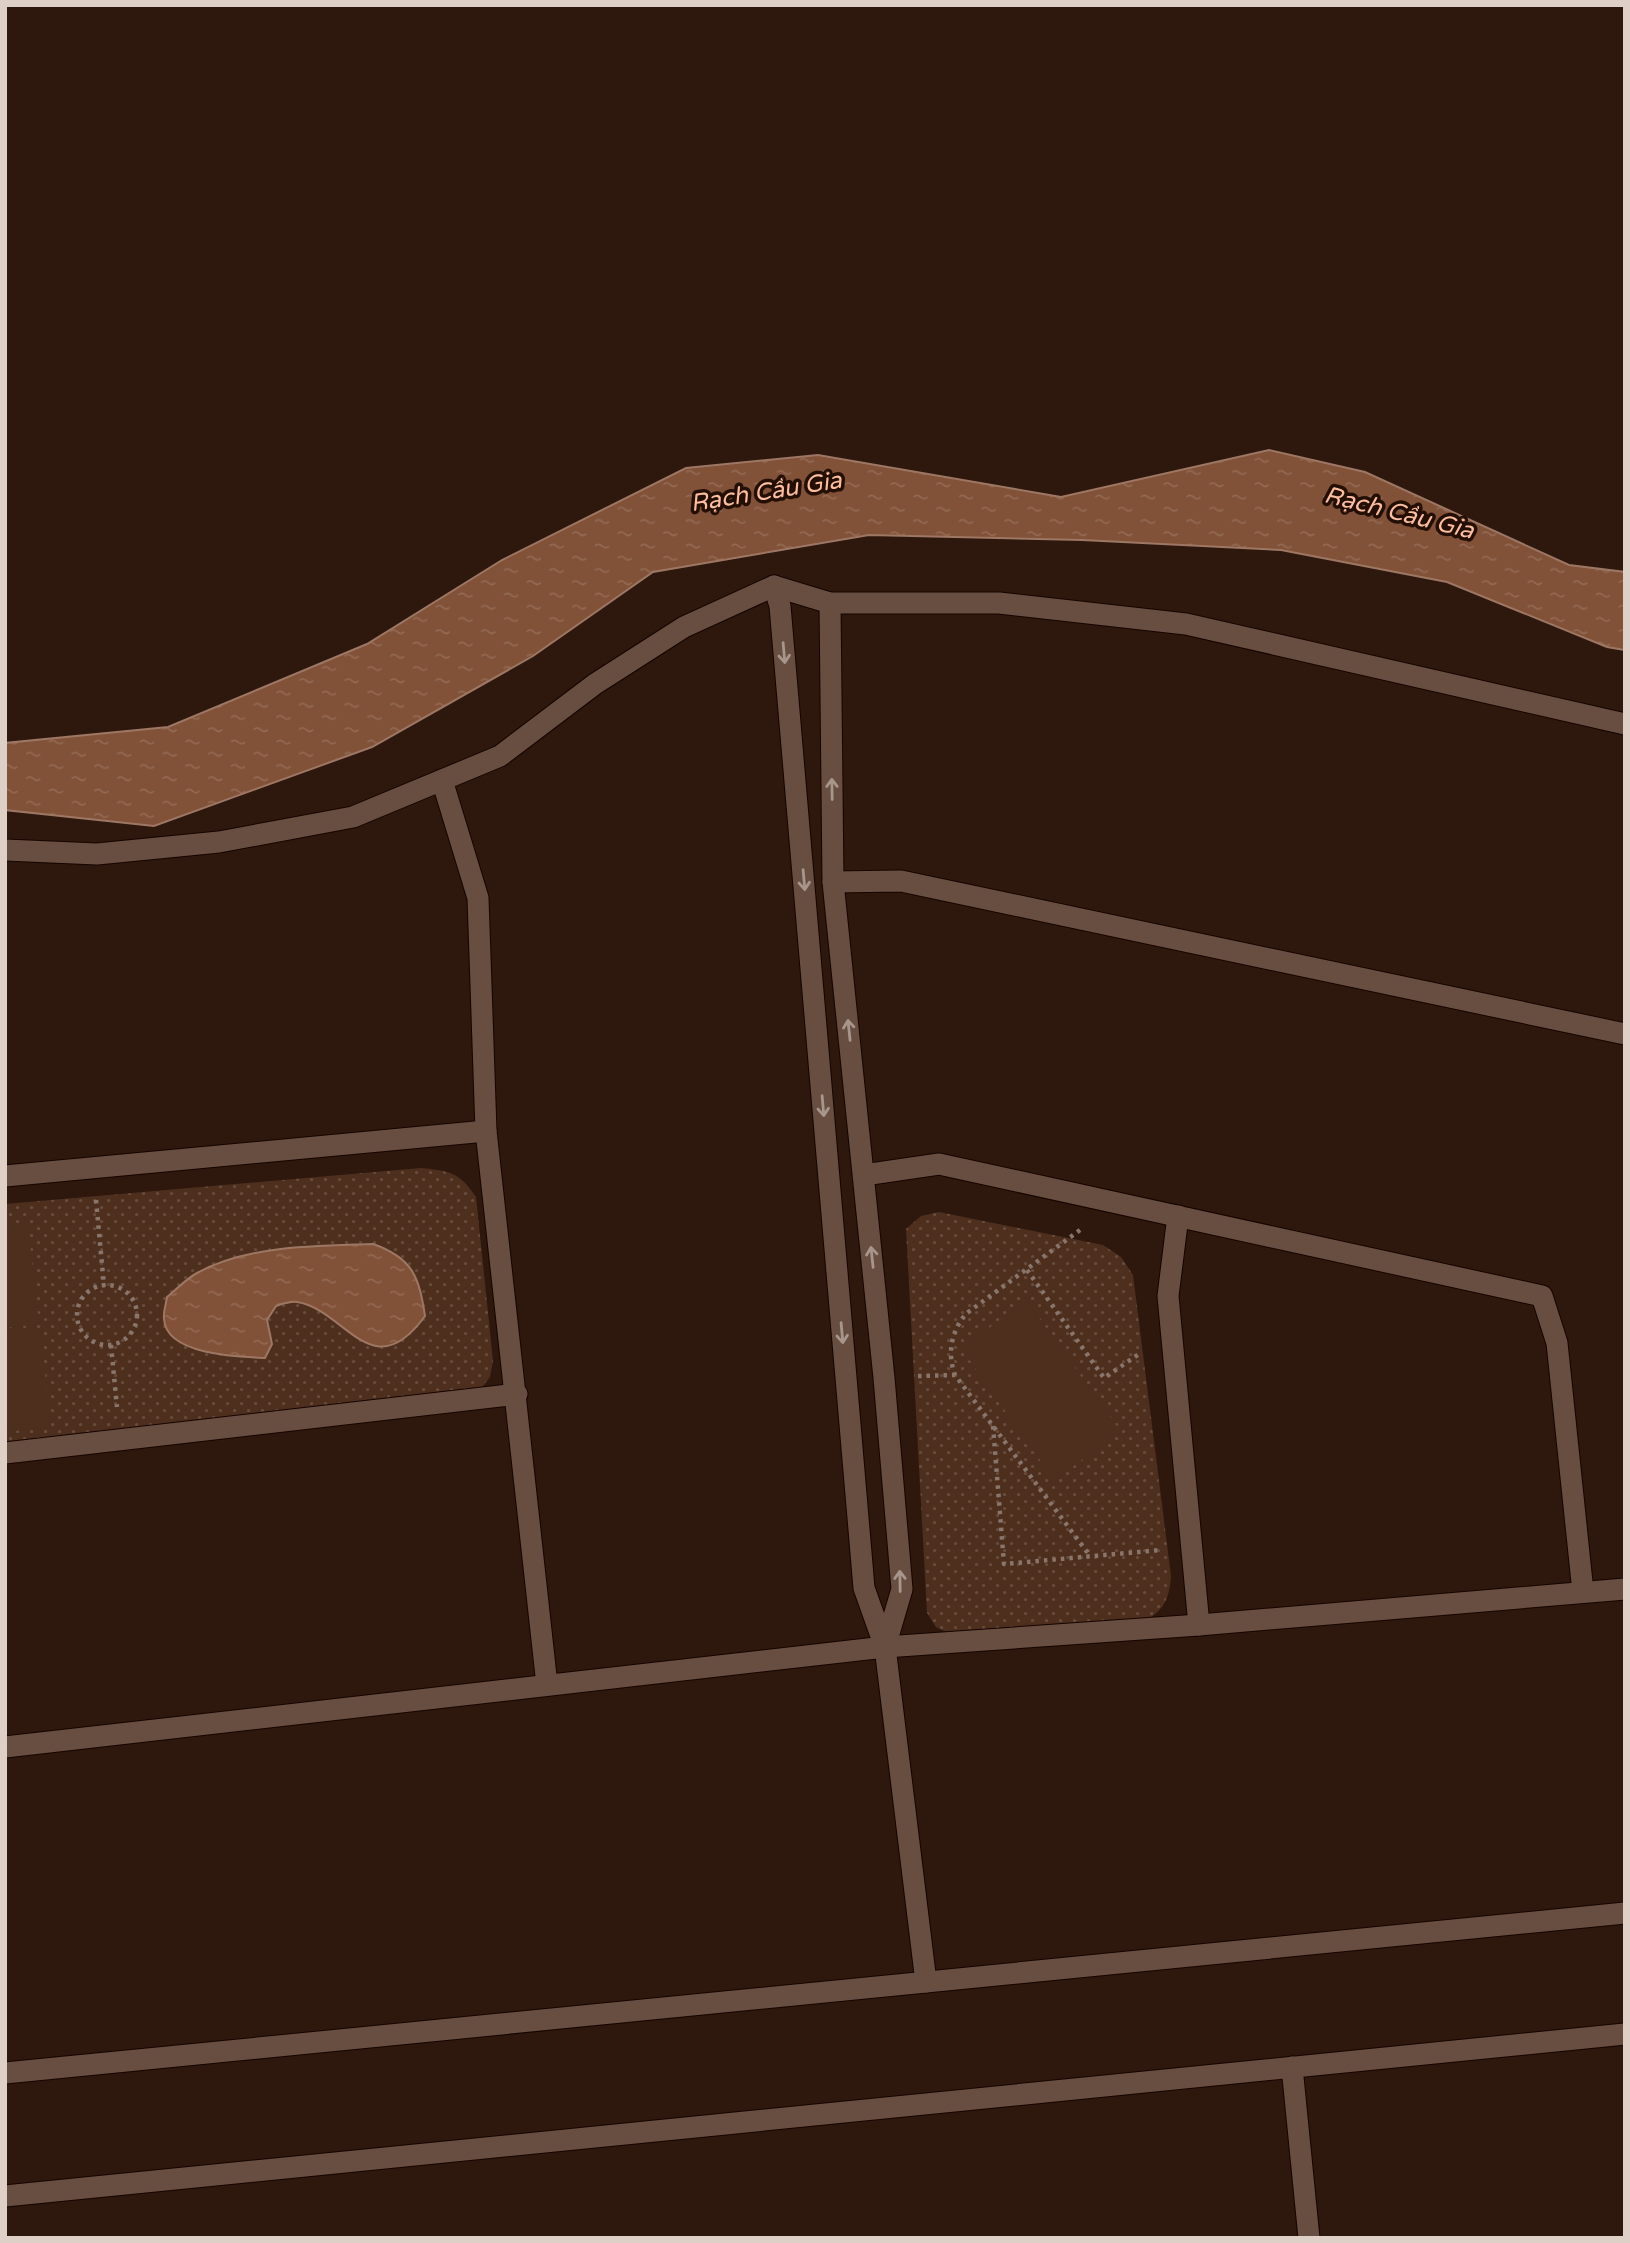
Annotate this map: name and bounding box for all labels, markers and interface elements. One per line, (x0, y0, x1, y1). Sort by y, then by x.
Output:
water label: Rạch Cầu Gia (688, 466, 844, 518)
water label: Rạch Cầu Gia (1321, 480, 1477, 546)
one-way arrow (778, 641, 791, 664)
one-way arrow (826, 778, 839, 801)
one-way arrow (798, 868, 811, 891)
one-way arrow (842, 1020, 855, 1042)
one-way arrow (817, 1095, 830, 1117)
one-way arrow (865, 1246, 878, 1269)
one-way arrow (836, 1321, 849, 1344)
one-way arrow (894, 1570, 907, 1593)

